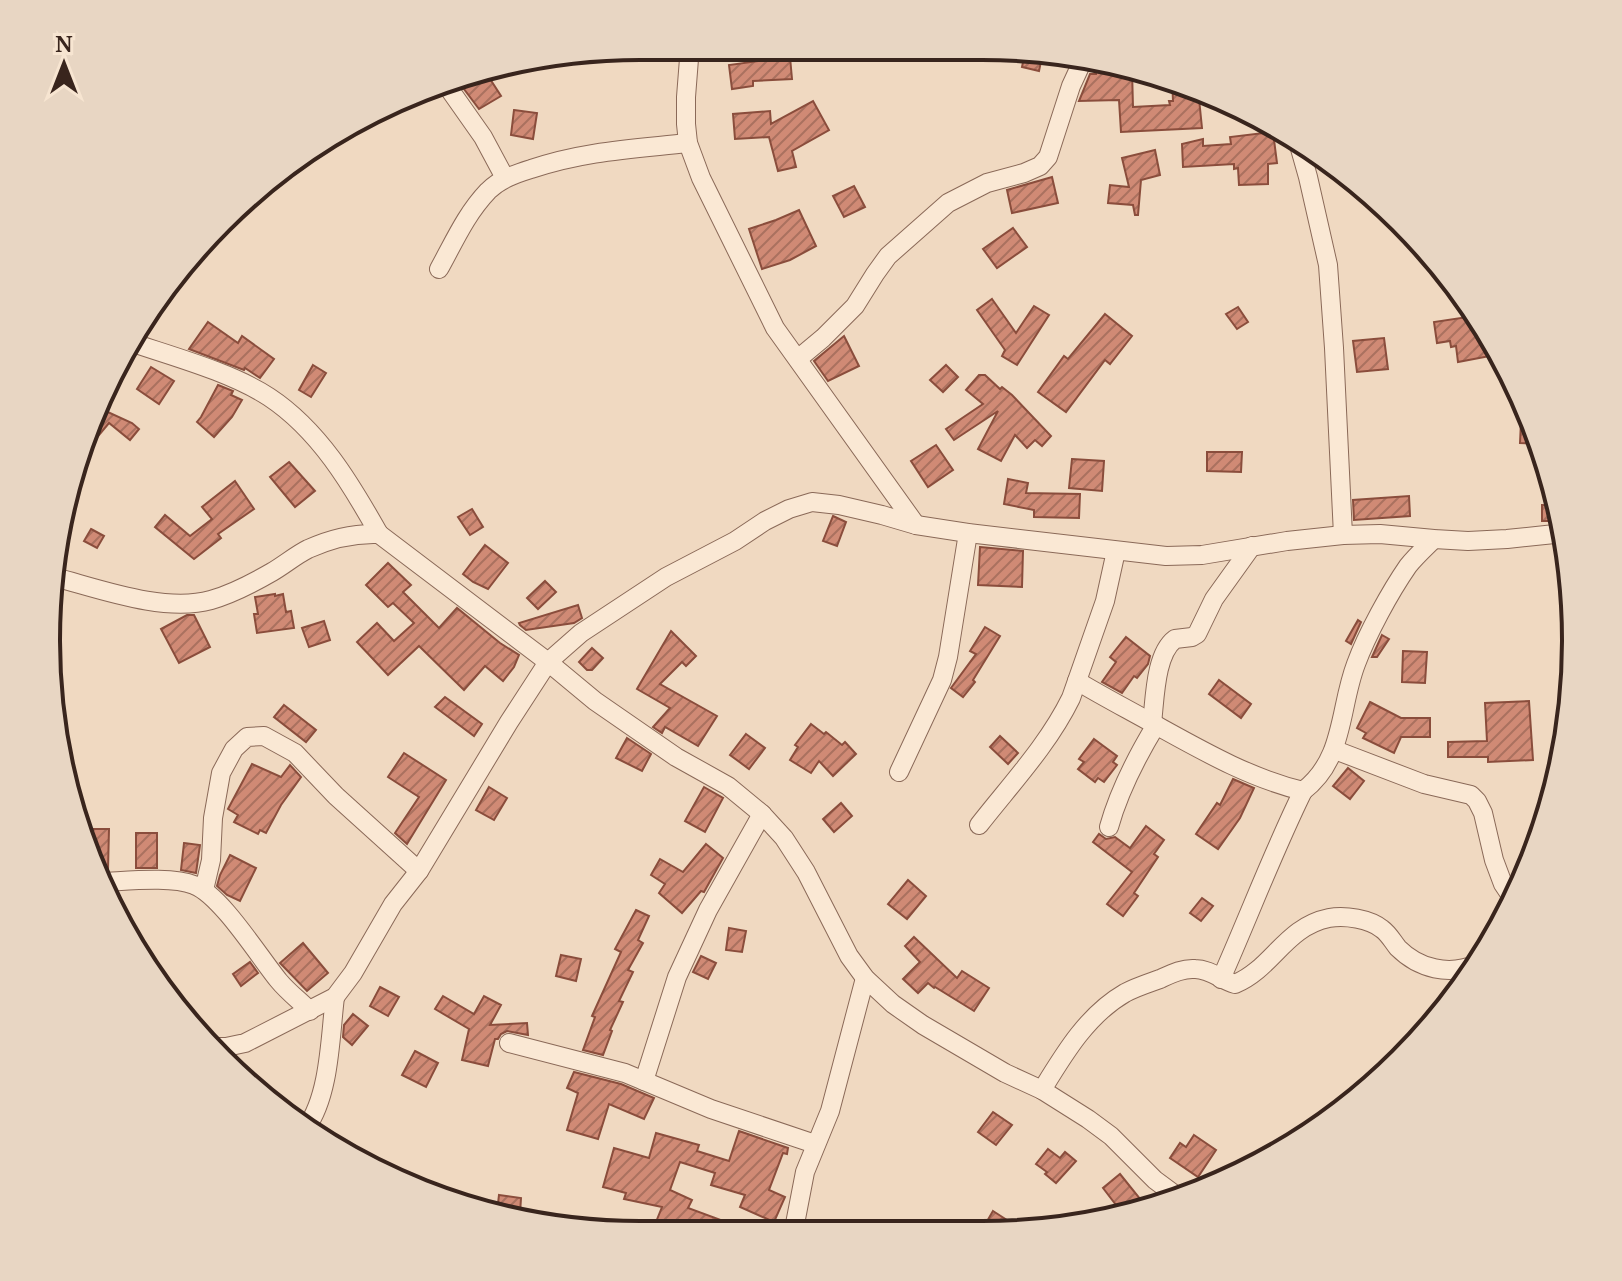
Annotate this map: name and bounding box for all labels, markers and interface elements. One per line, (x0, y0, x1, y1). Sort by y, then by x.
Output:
north arrow (24, 24, 104, 104)
text: N (55, 28, 73, 58)

